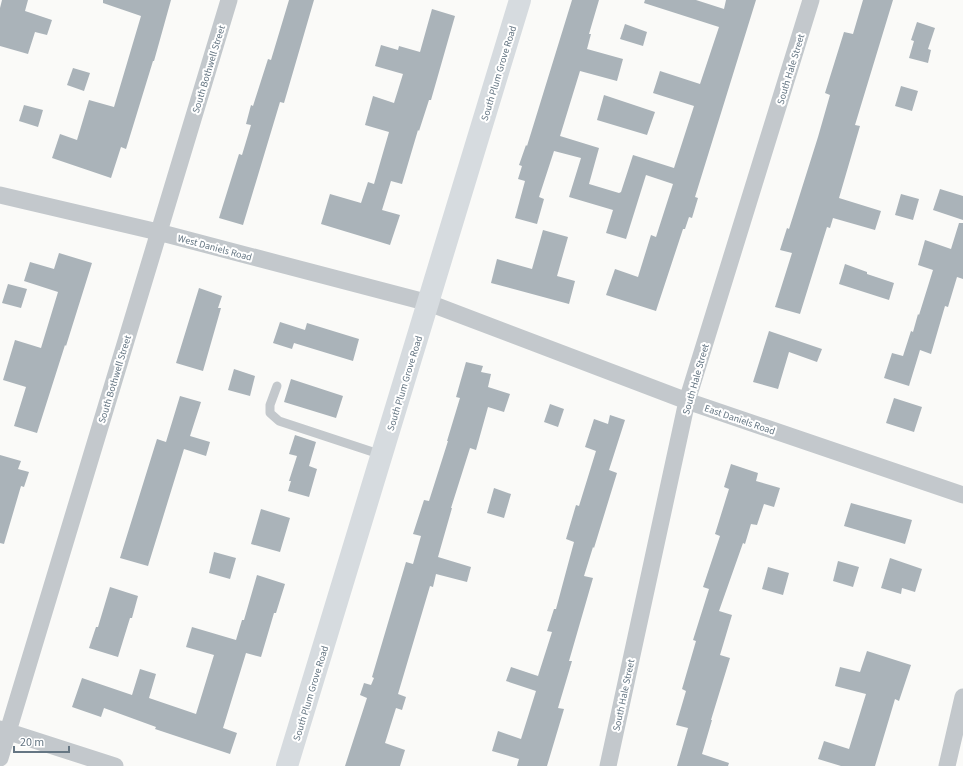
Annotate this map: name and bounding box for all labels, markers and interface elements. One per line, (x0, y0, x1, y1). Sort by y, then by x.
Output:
street label: South Bothwell Street (189, 23, 229, 115)
street label: South Plum Grove Road (478, 24, 520, 123)
street label: South Hale Street (774, 32, 809, 106)
street label: West Daniels Road (176, 231, 253, 265)
street label: South Bothwell Street (95, 333, 135, 425)
street label: South Plum Grove Road (384, 334, 426, 433)
street label: South Hale Street (679, 342, 713, 416)
street label: East Daniels Road (702, 401, 777, 439)
street label: South Plum Grove Road (290, 644, 332, 743)
street label: South Hale Street (610, 657, 639, 732)
scale bar (14, 728, 69, 754)
text: 20 m (20, 734, 44, 751)

